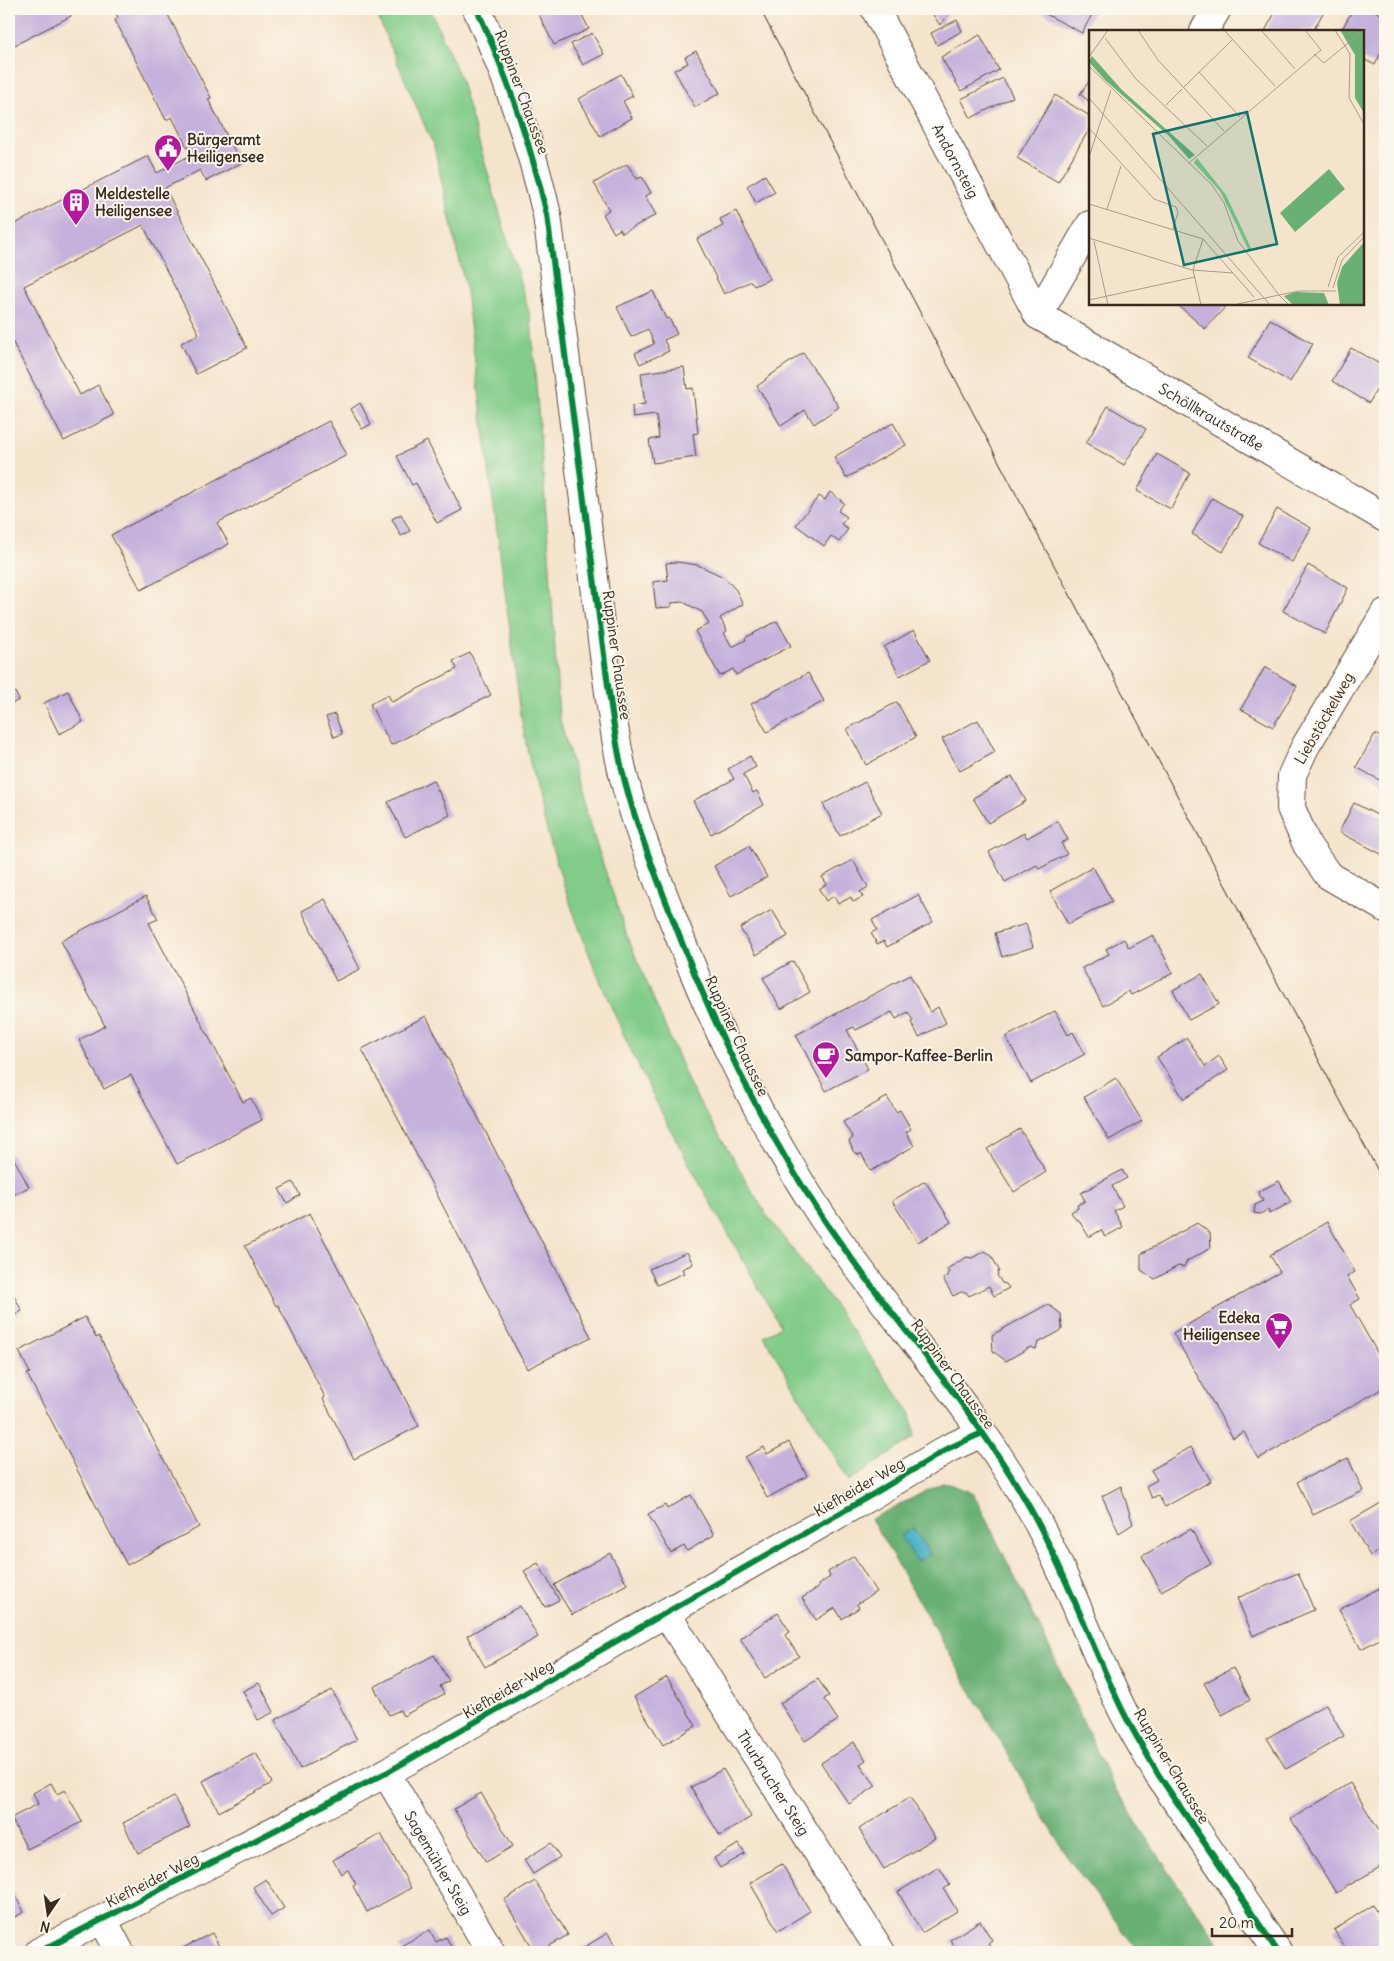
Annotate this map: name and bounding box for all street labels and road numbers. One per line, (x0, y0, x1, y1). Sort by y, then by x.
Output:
street label: Ruppiner Chaussee (491, 27, 553, 157)
street label: Andornsteig (928, 120, 984, 201)
street label: Schöllkrautstraße (1156, 378, 1267, 455)
street label: Ruppiner Chaussee (598, 589, 636, 721)
street label: Liebstöckelweg (1290, 669, 1358, 767)
street label: Ruppiner Chaussee (701, 973, 773, 1099)
street label: Ruppiner Chaussee (907, 1316, 999, 1432)
street label: Kiefheider Weg (810, 1453, 908, 1521)
street label: Kiefheider Weg (459, 1655, 557, 1723)
street label: Ruppiner Chaussee (1130, 1705, 1214, 1827)
street label: Thurbrucher Steig (733, 1726, 814, 1839)
street label: Sagemühler Steig (401, 1807, 477, 1918)
street label: Kiefheider Weg (102, 1848, 202, 1912)

